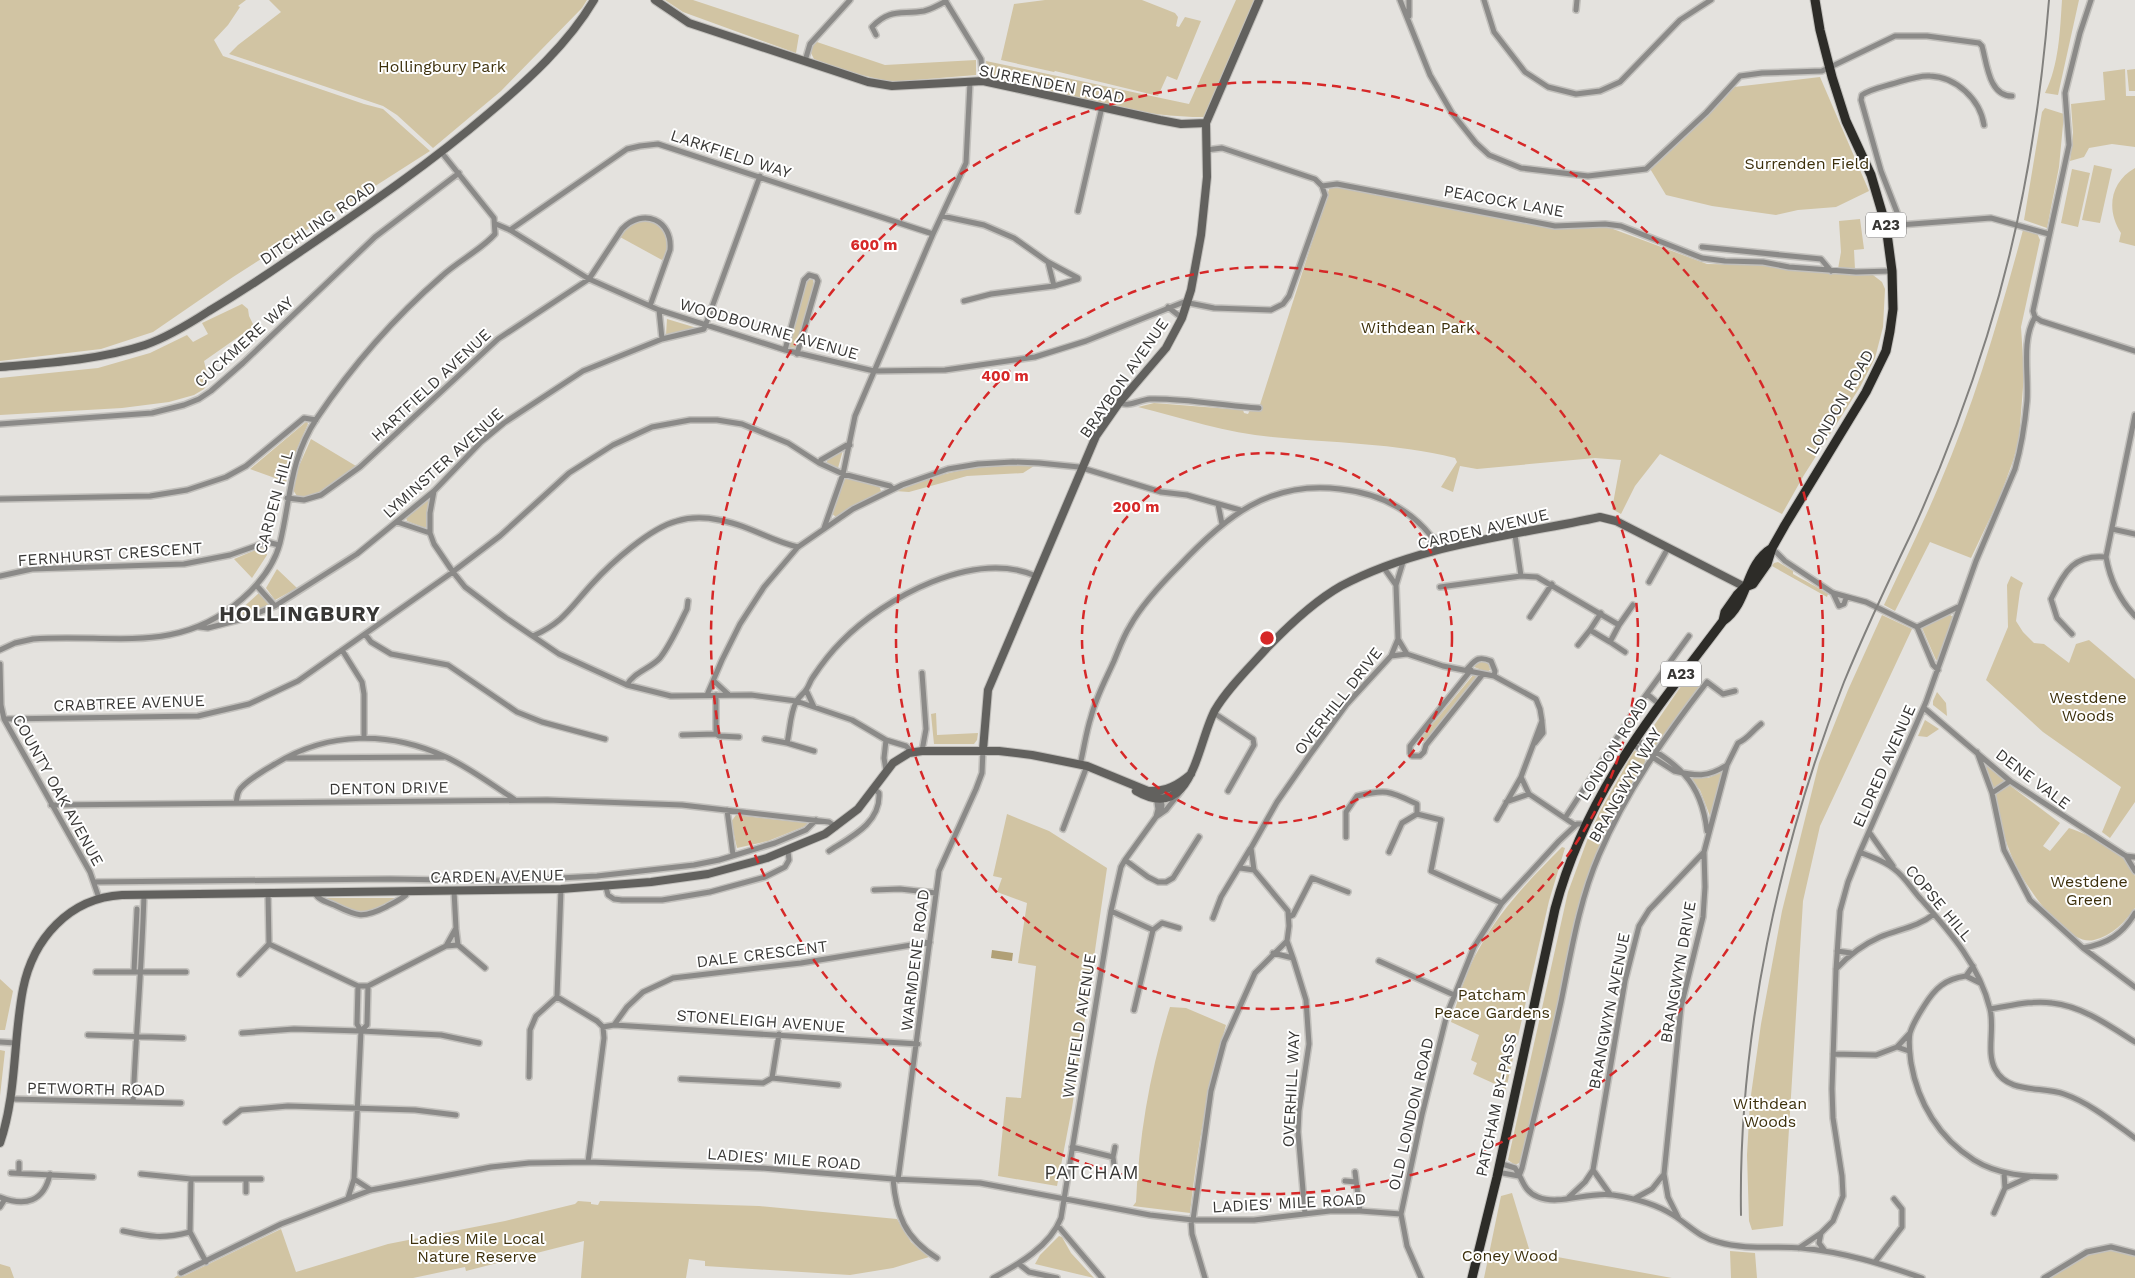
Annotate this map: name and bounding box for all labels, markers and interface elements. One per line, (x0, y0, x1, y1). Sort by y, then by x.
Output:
park label: Hollingbury Park (378, 57, 506, 76)
street label: SURRENDEN ROAD (978, 61, 1126, 107)
street label: LARKFIELD WAY (668, 126, 794, 182)
park label: Surrenden Field (1745, 154, 1869, 173)
street label: DITCHLING ROAD (256, 177, 380, 269)
street label: PEACOCK LANE (1442, 181, 1566, 221)
road number: A23 (1866, 212, 1906, 238)
text: 600 m (851, 236, 897, 254)
street label: CUCKMERE WAY (190, 292, 298, 392)
street label: WOODBOURNE AVENUE (677, 294, 861, 364)
street label: BRAYBON AVENUE (1076, 314, 1172, 442)
park label: Withdean Park (1361, 318, 1475, 337)
street label: HARTFIELD AVENUE (367, 325, 495, 445)
street label: LONDON ROAD (1802, 346, 1878, 458)
text: 400 m (981, 367, 1029, 385)
street label: LYMINSTER AVENUE (379, 404, 507, 522)
street label: CARDEN HILL (251, 448, 297, 556)
text: 200 m (1113, 498, 1159, 516)
street label: CARDEN AVENUE (1416, 505, 1550, 553)
street label: FERNHURST CRESCENT (17, 538, 203, 570)
district label: HOLLINGBURY (219, 601, 381, 626)
centre of rings (1258, 629, 1276, 647)
street label: OVERHILL DRIVE (1290, 644, 1386, 758)
road number: A23 (1661, 662, 1701, 686)
park label: Westdene Woods (2049, 688, 2127, 725)
street label: CRABTREE AVENUE (53, 691, 205, 715)
street label: LONDON ROAD (1574, 694, 1652, 804)
street label: ELDRED AVENUE (1848, 702, 1920, 830)
street label: COUNTY OAK AVENUE (8, 711, 108, 869)
street label: BRANGWYN WAY (1584, 724, 1666, 846)
street label: DENE VALE (1992, 745, 2074, 813)
street label: DENTON DRIVE (329, 777, 449, 799)
street label: COPSE HILL (1901, 861, 1977, 946)
street label: CARDEN AVENUE (430, 865, 564, 887)
park label: Westdene Green (2050, 872, 2128, 909)
street label: WARMDENE ROAD (897, 888, 933, 1032)
street label: BRANGWYN DRIVE (1656, 900, 1700, 1044)
street label: BRANGWYN AVENUE (1584, 931, 1634, 1091)
street label: DALE CRESCENT (696, 937, 829, 971)
street label: WINFIELD AVENUE (1058, 952, 1100, 1100)
park label: Patcham Peace Gardens (1434, 985, 1550, 1022)
street label: STONELEIGH AVENUE (676, 1006, 846, 1036)
street label: OVERHILL WAY (1278, 1030, 1304, 1148)
street label: PATCHAM BY-PASS (1472, 1032, 1520, 1178)
street label: OLD LONDON ROAD (1384, 1036, 1438, 1192)
street label: PETWORTH ROAD (27, 1078, 165, 1100)
park label: Withdean Woods (1733, 1094, 1807, 1131)
street label: LADIES' MILE ROAD (707, 1144, 861, 1174)
district label: PATCHAM (1044, 1161, 1140, 1184)
street label: LADIES' MILE ROAD (1212, 1189, 1366, 1217)
park label: Ladies Mile Local Nature Reserve (409, 1229, 545, 1266)
park label: Coney Wood (1462, 1246, 1558, 1265)

